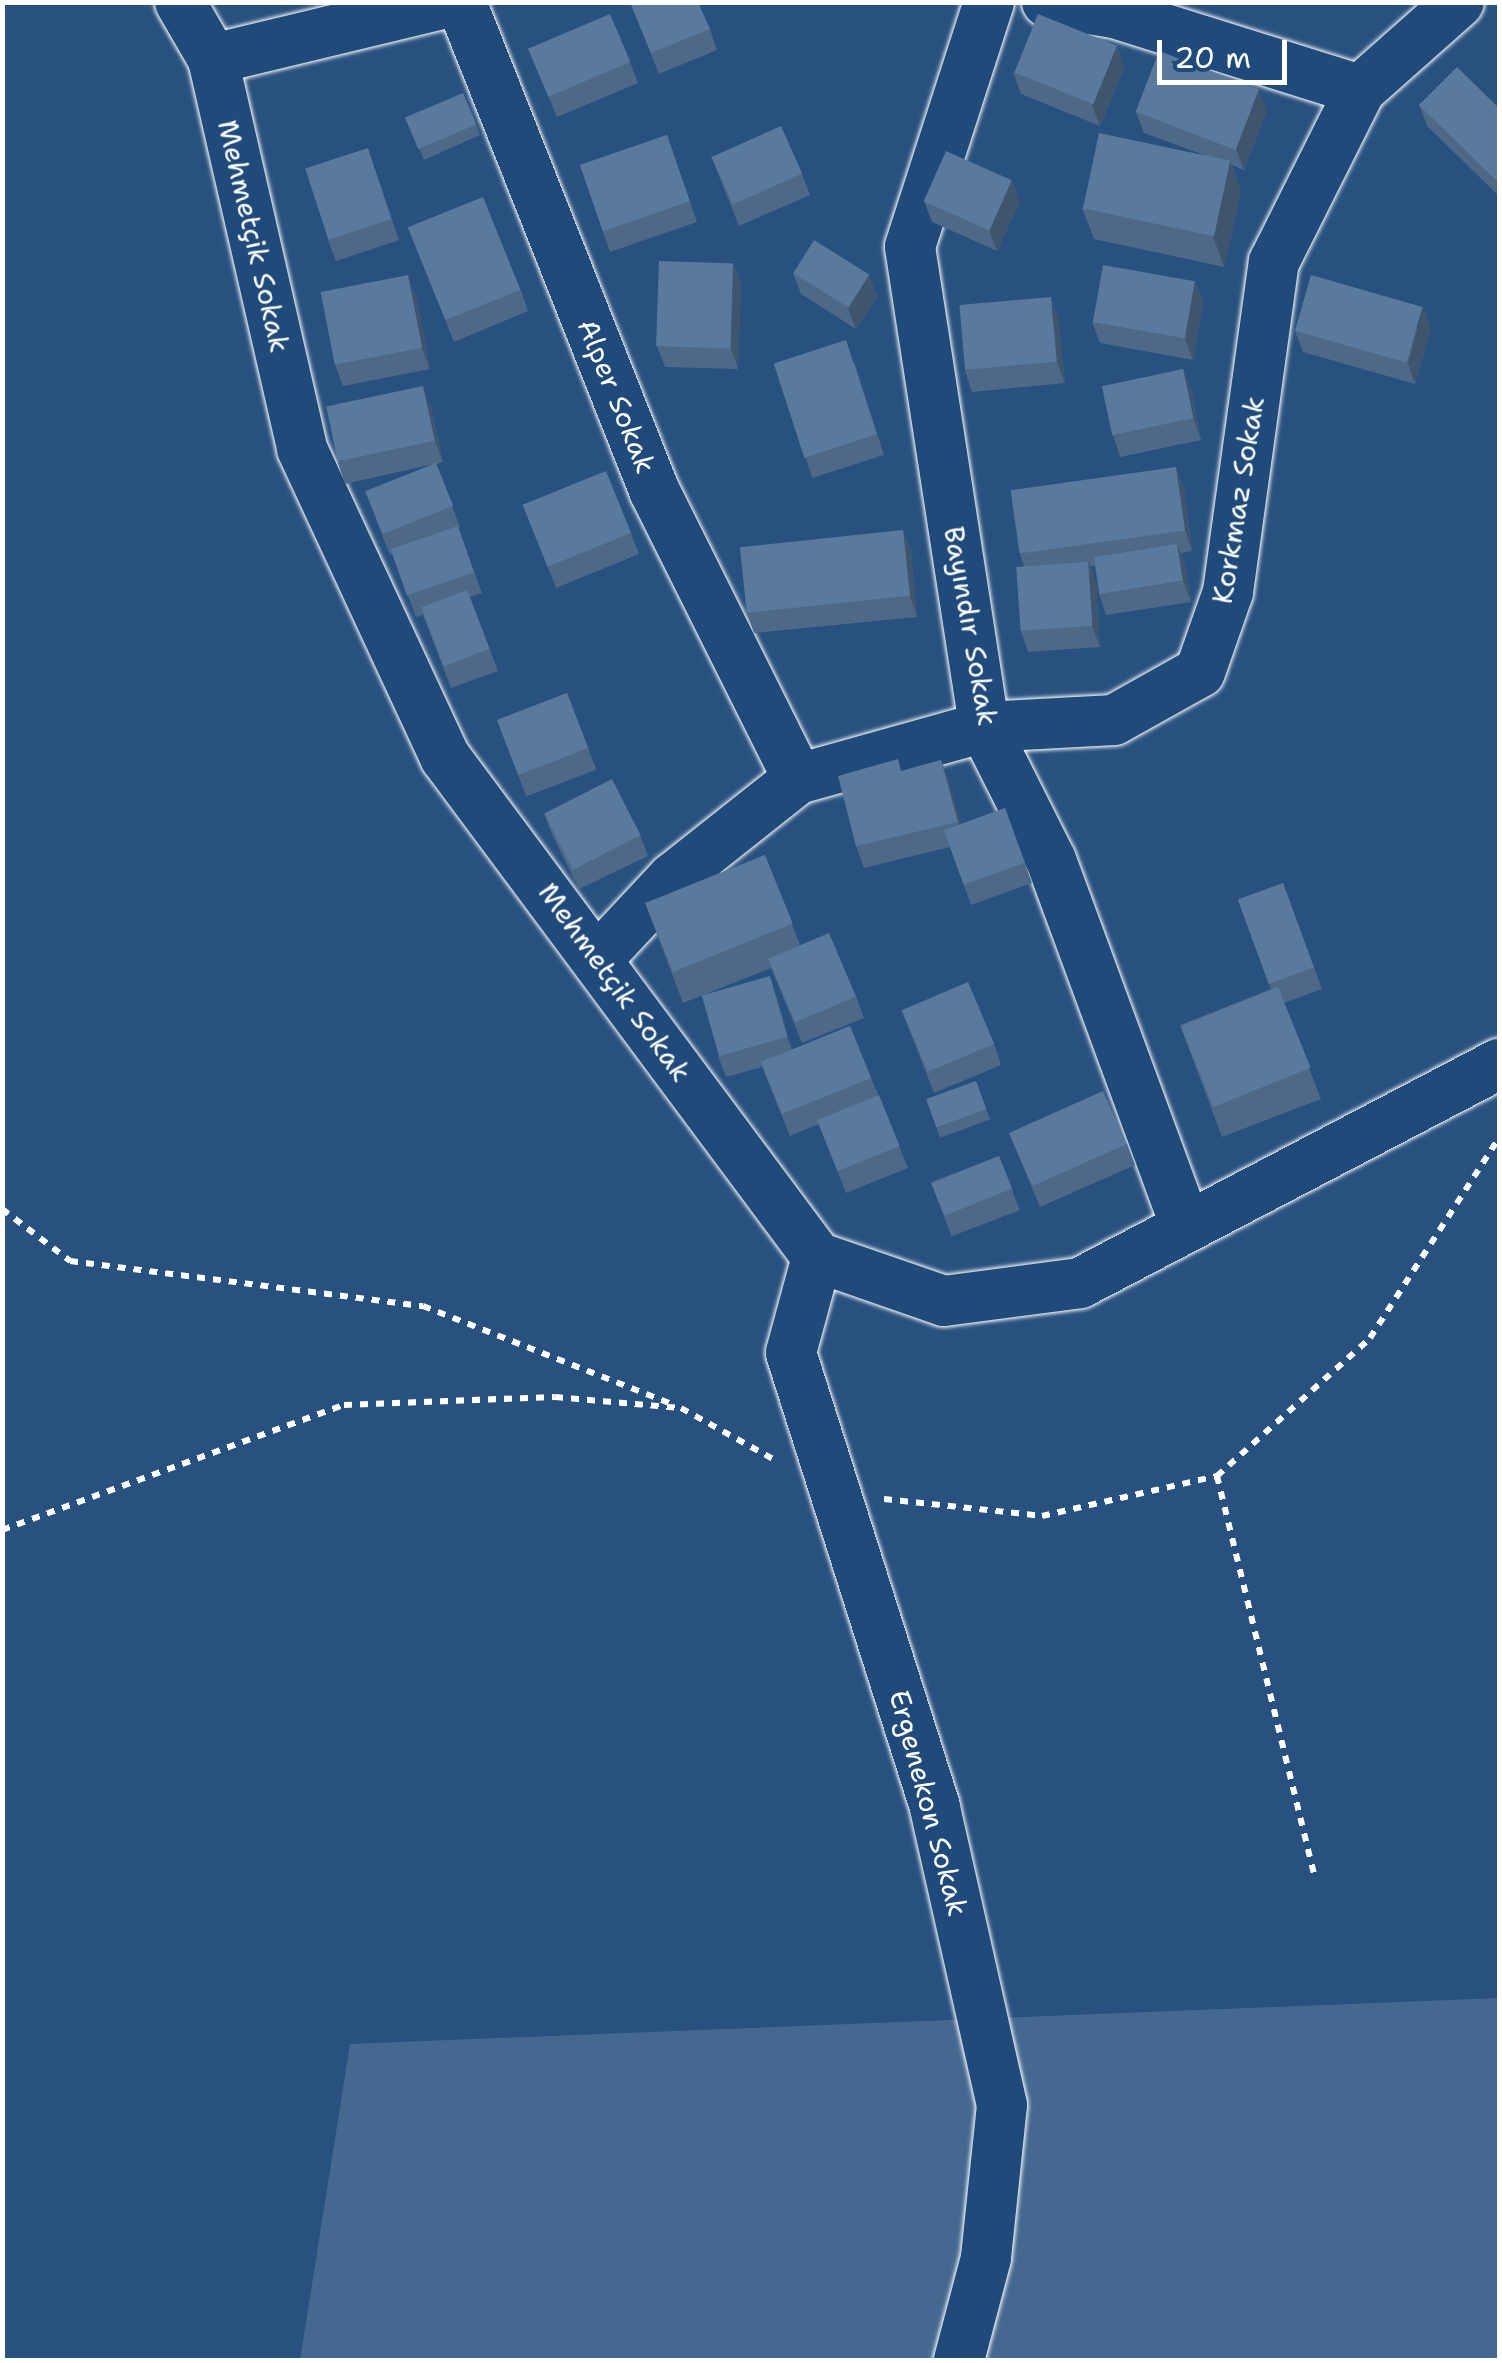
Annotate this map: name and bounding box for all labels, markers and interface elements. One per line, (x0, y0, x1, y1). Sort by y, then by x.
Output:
scale bar (1162, 20, 1292, 82)
text: 20 m (1174, 37, 1251, 78)
street label: Mehmetçik Sokak (211, 117, 297, 355)
street label: Alper Sokak (571, 314, 663, 478)
street label: Korkmaz Sokak (1205, 394, 1271, 606)
street label: Bayındır Sokak (937, 524, 1005, 728)
street label: Mehmetçik Sokak (532, 876, 698, 1088)
street label: Ergenekon Sokak (883, 1686, 975, 1920)

